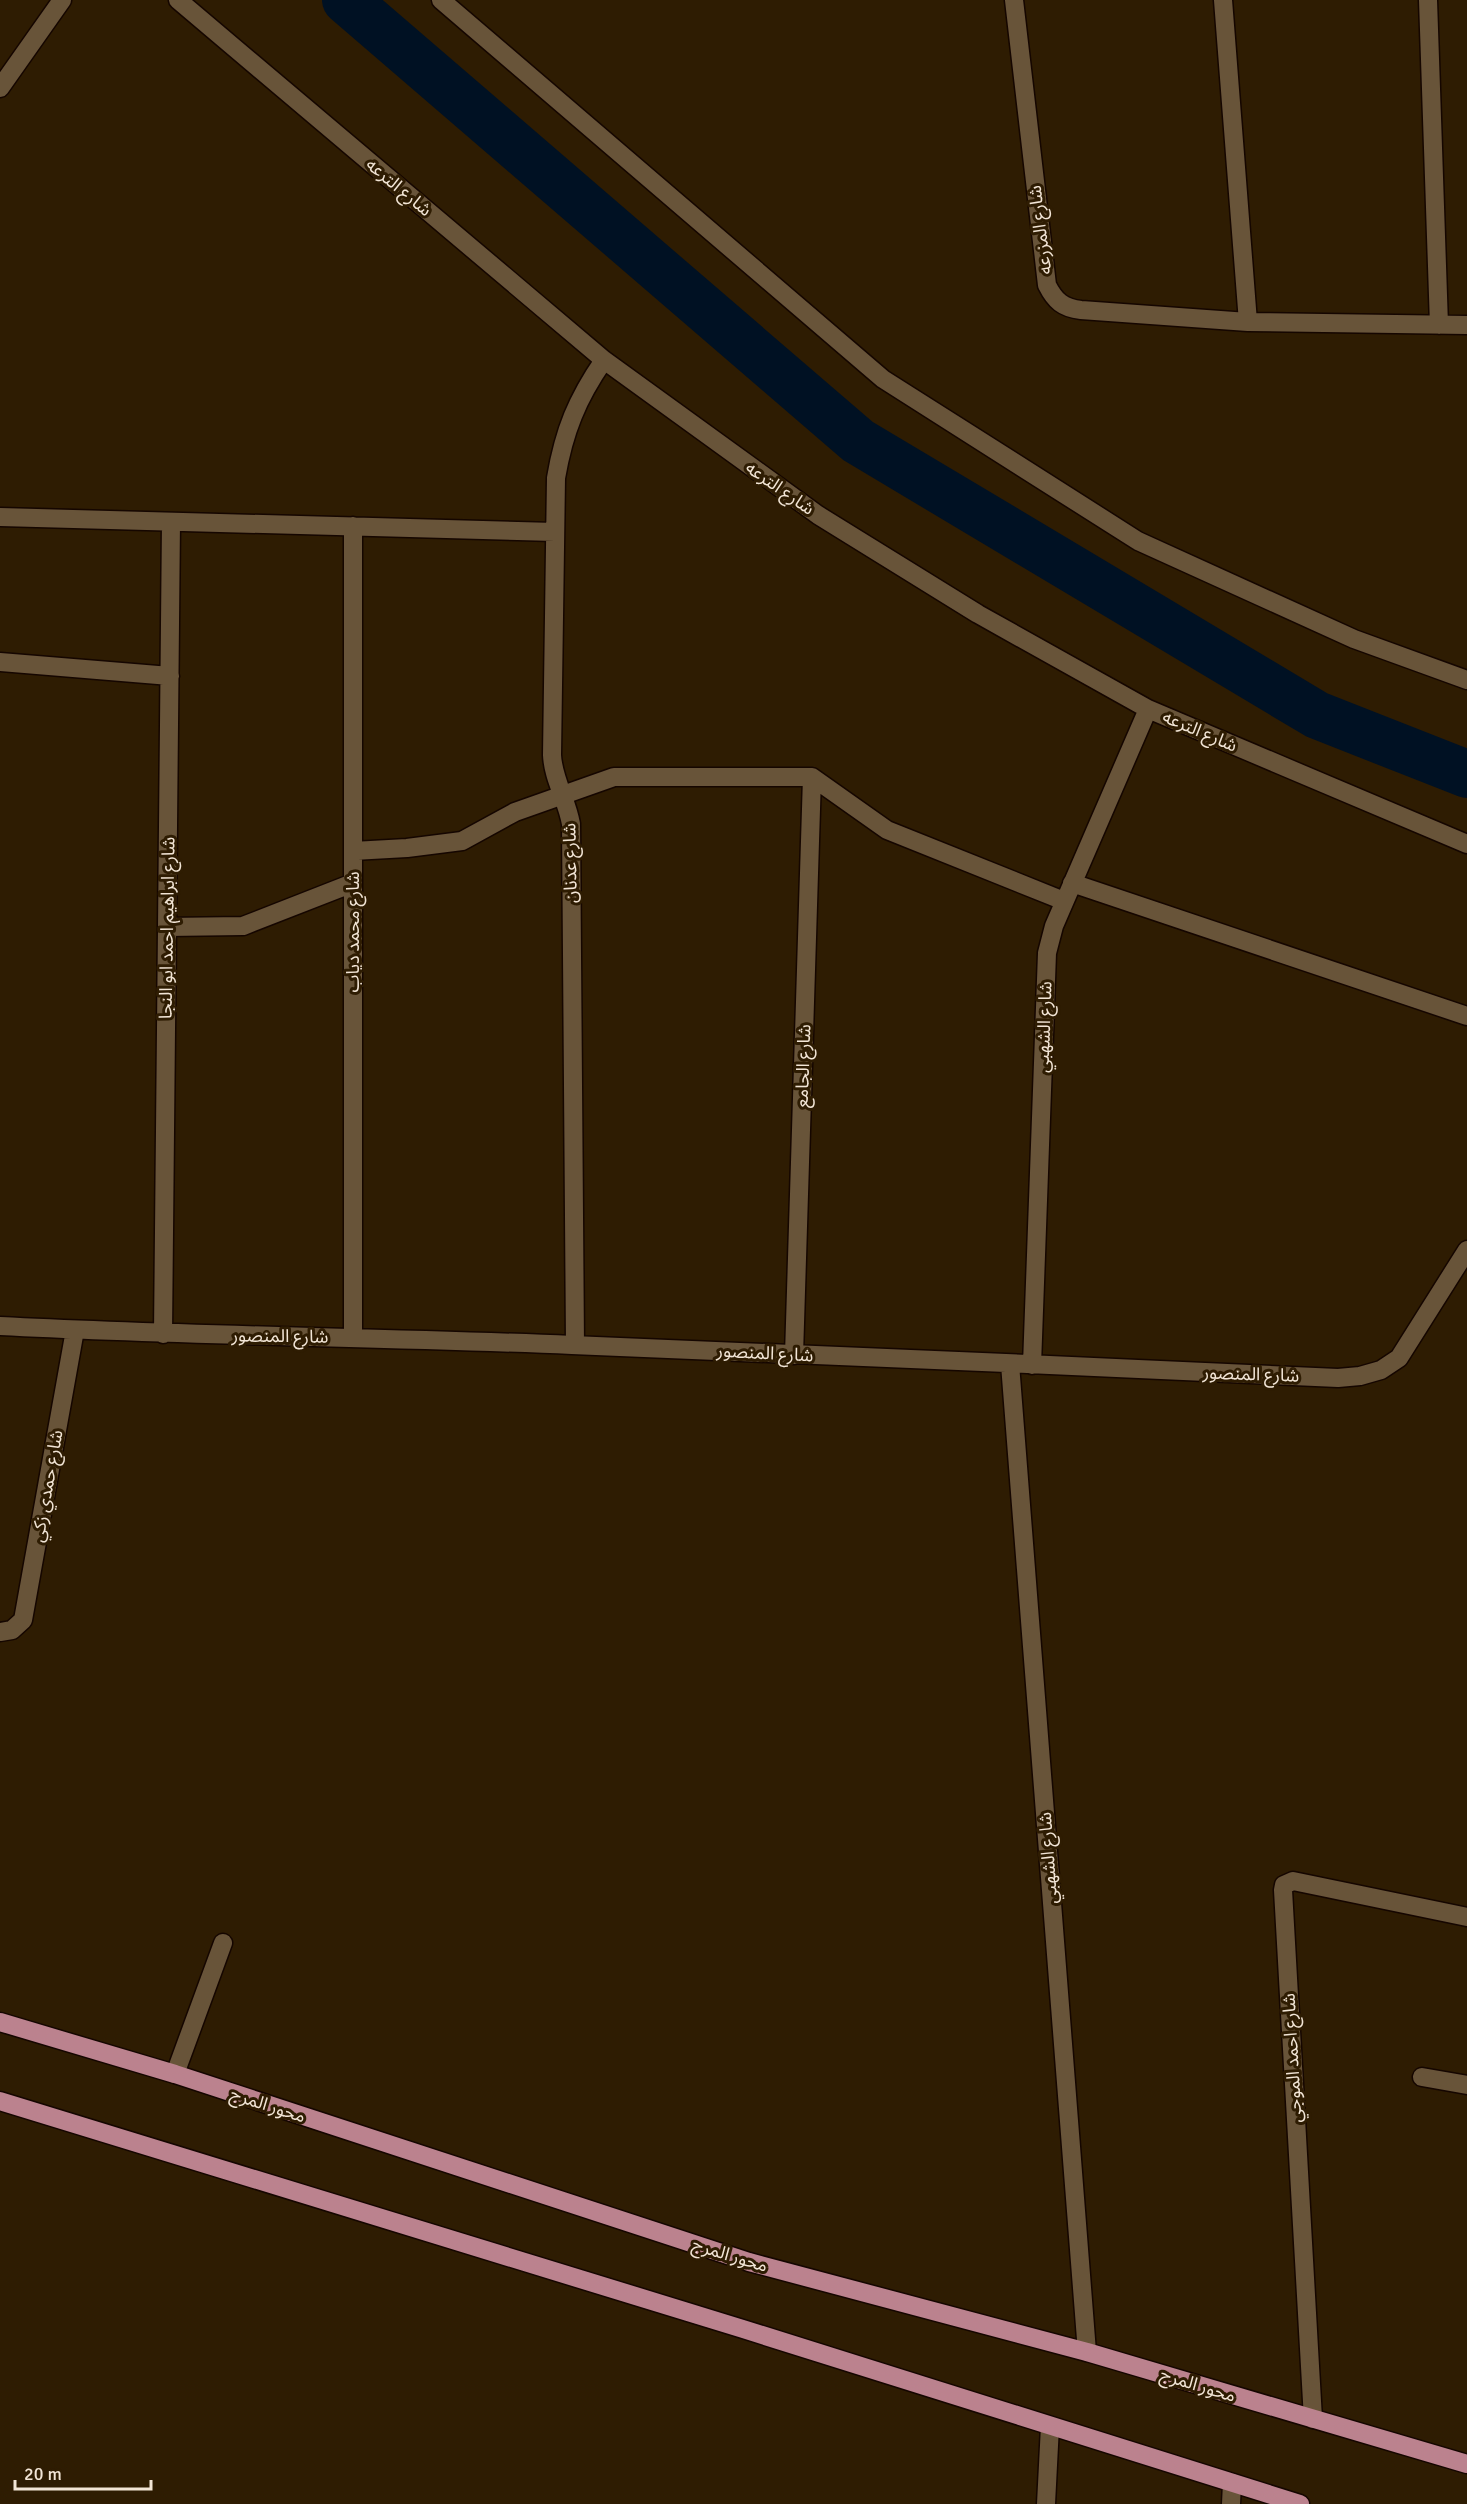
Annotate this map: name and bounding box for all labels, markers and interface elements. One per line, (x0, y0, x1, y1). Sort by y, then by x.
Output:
street label: شارع الترعه (360, 153, 436, 223)
street label: شارع المزرعه (1024, 184, 1059, 276)
street label: شارع الترعه (740, 456, 819, 522)
street label: شارع الترعه (1158, 705, 1241, 759)
street label: شارع عدنان (558, 823, 585, 903)
street label: شارع ابراهيم احمد ابو النجا (154, 837, 183, 1019)
street label: شارع محمد دياب (342, 872, 367, 992)
street label: شارع الشهبي (1031, 981, 1060, 1073)
street label: شارع الجامع (791, 1024, 818, 1108)
street label: شارع المنصور (230, 1324, 329, 1351)
street label: شارع المنصور (715, 1339, 814, 1370)
street label: شارع المنصور (1201, 1361, 1300, 1390)
street label: شارع حمدي زكي (26, 1428, 71, 1544)
street label: شارع الشهبي (1034, 1811, 1065, 1905)
street label: شارع احمد الموجي (1278, 1993, 1309, 2123)
street label: محور المرج (227, 2082, 308, 2129)
street label: محور المرج (689, 2233, 771, 2279)
street label: محور المرج (1157, 2363, 1239, 2409)
scale bar (15, 2453, 152, 2491)
text: 20 m (24, 2463, 62, 2485)

